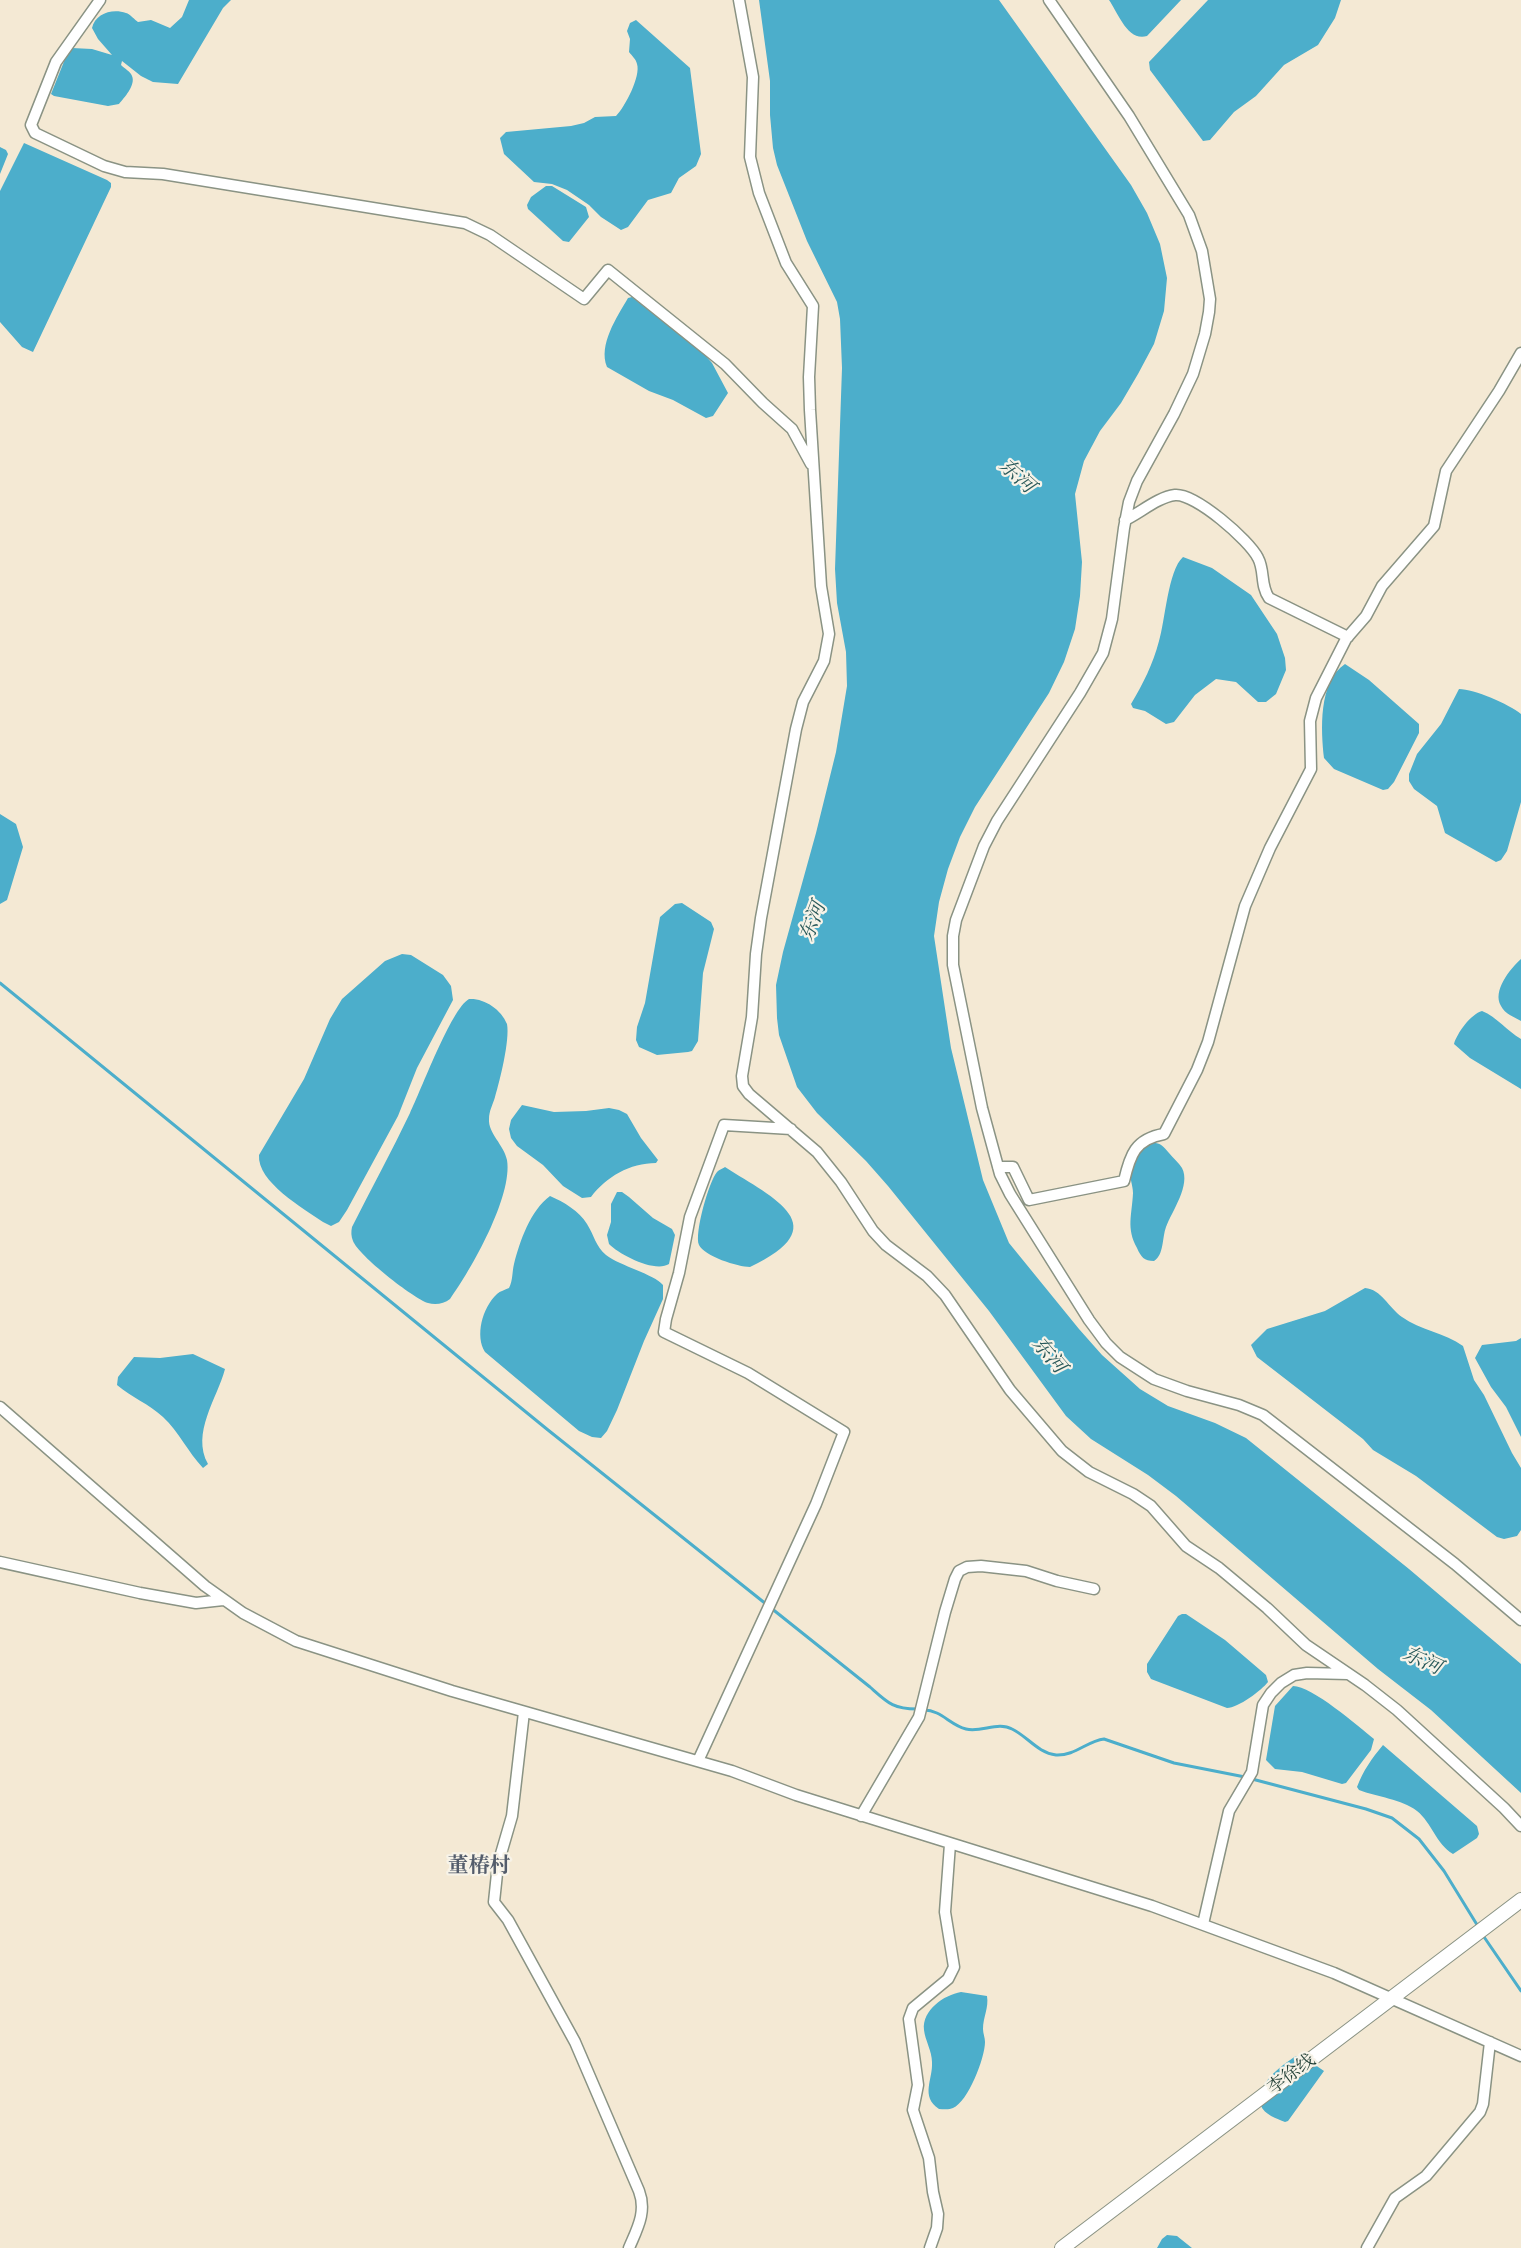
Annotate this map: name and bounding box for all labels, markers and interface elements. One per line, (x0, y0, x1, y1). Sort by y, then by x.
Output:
water label: 东河 (993, 455, 1039, 499)
water label: 东河 (796, 899, 832, 945)
water label: 东河 (1026, 1333, 1070, 1379)
water label: 东河 (1399, 1643, 1445, 1681)
district label: 董椿村 (448, 1854, 510, 1880)
street label: 李徐线 (1264, 2050, 1320, 2100)

